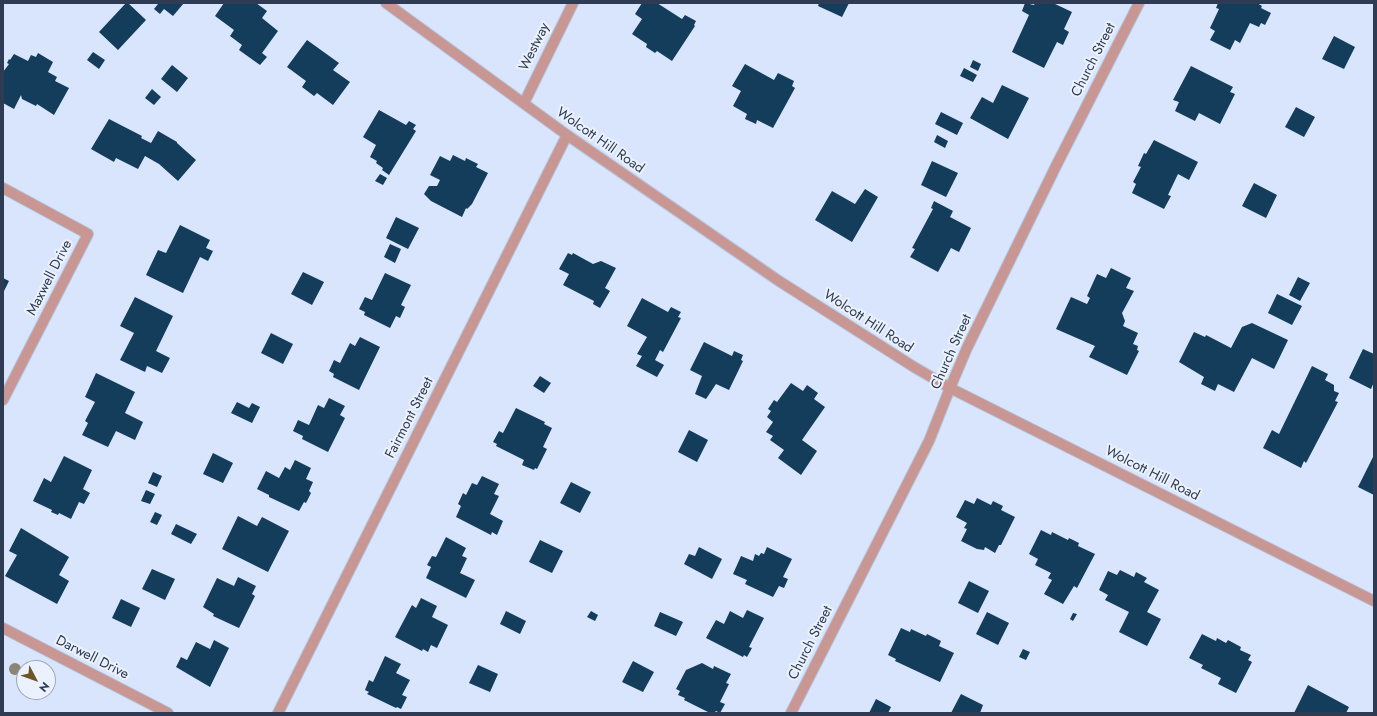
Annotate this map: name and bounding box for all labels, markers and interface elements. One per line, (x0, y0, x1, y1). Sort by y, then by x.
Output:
street label: Westway (516, 20, 554, 74)
street label: Church Street (1068, 20, 1120, 100)
street label: Wolcott Hill Road (553, 104, 647, 178)
street label: Maxwell Drive (24, 237, 76, 319)
street label: Wolcott Hill Road (820, 287, 916, 357)
street label: Church Street (928, 312, 976, 392)
street label: Fairmont Street (382, 375, 438, 461)
street label: Wolcott Hill Road (1102, 443, 1202, 505)
street label: Church Street (785, 603, 837, 683)
street label: Darwell Drive (53, 632, 131, 684)
north arrow (16, 660, 56, 700)
text: N (35, 679, 53, 696)

